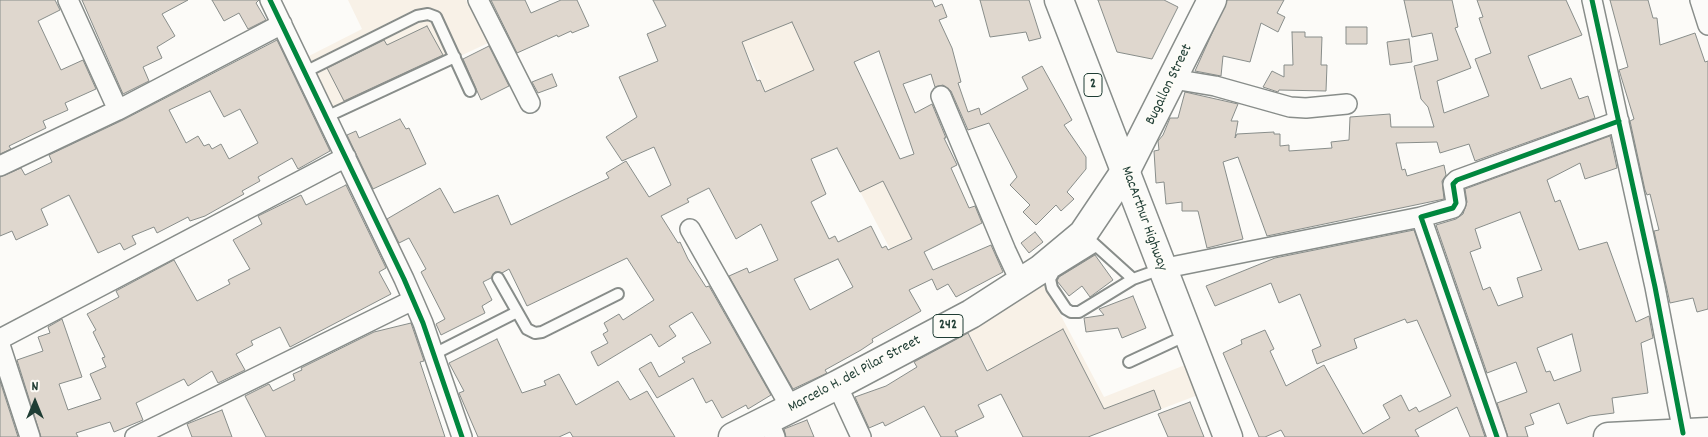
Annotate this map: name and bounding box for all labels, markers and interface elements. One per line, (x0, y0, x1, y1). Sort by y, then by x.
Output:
street label: Bugallon Street (1143, 42, 1197, 128)
road number: 2 (1084, 74, 1102, 96)
street label: MacArthur Highway (1116, 164, 1170, 274)
road number: 242 (933, 314, 963, 338)
street label: Marcelo H. del Pilar Street (786, 332, 924, 418)
north arrow (10, 377, 60, 427)
text: N (32, 377, 38, 397)

